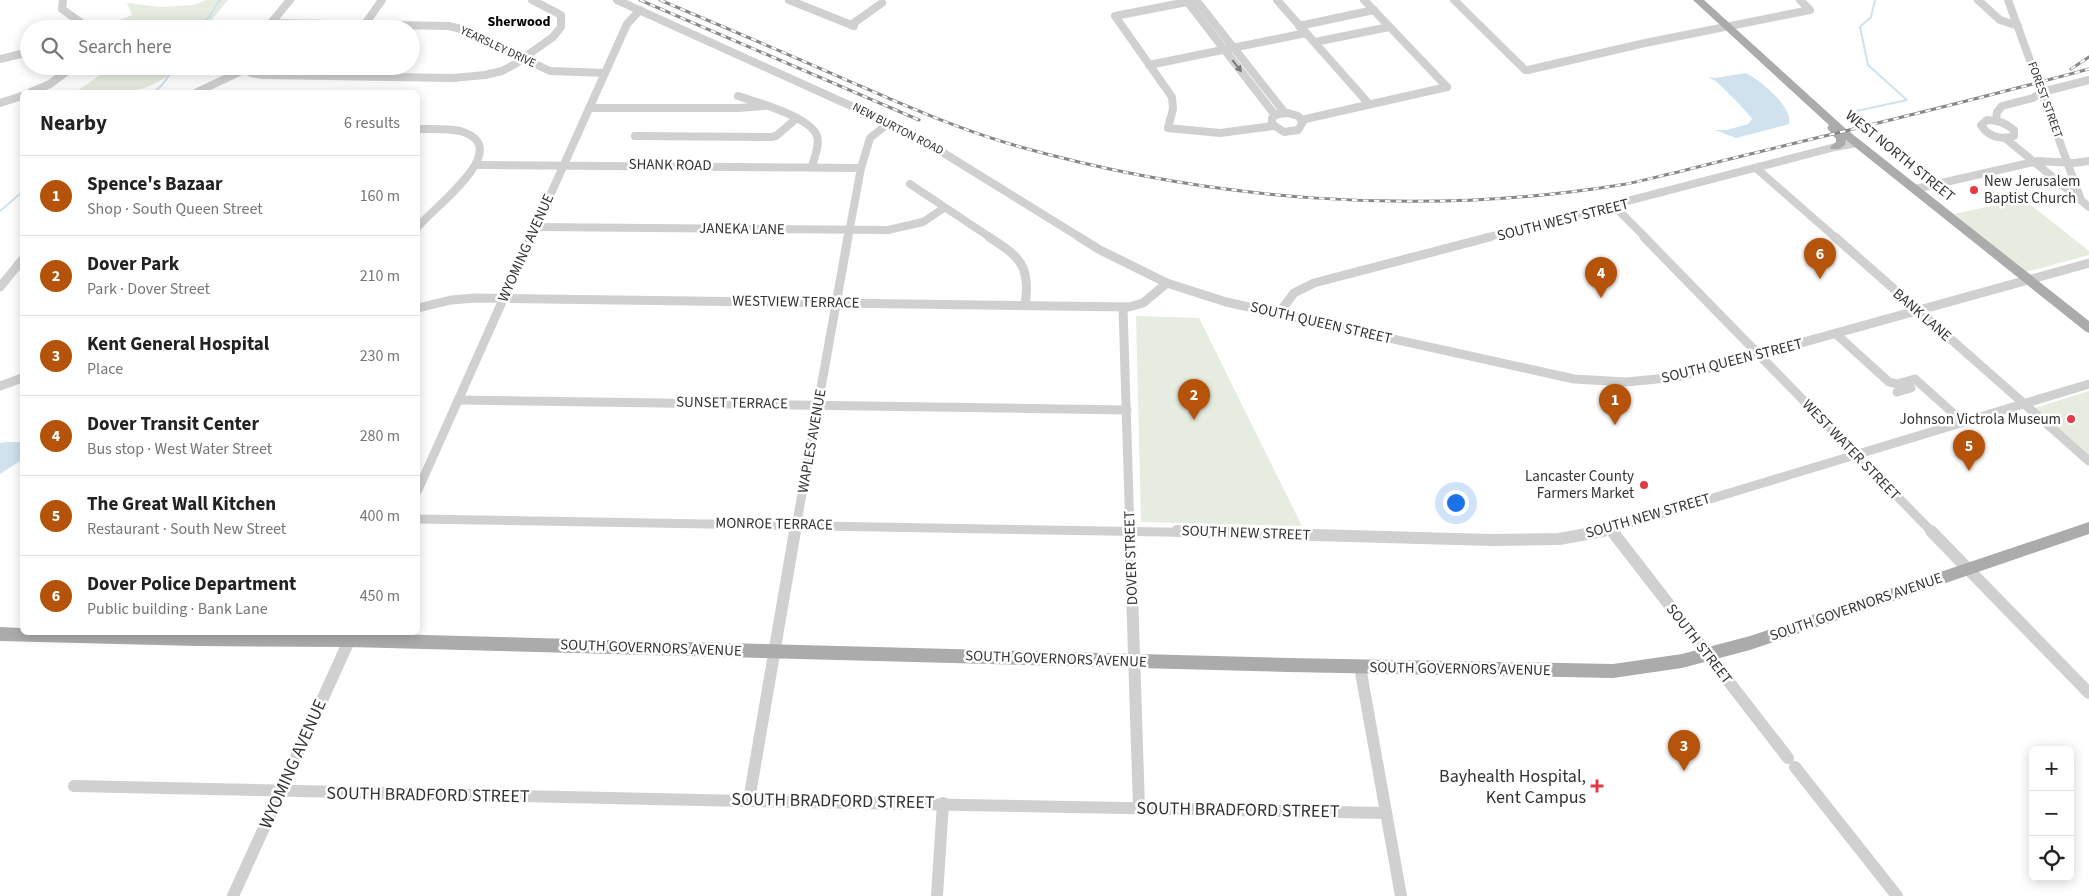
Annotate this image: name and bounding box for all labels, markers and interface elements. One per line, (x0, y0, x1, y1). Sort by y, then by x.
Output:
district label: Sherwood (488, 12, 551, 32)
search box (20, 20, 420, 75)
street label: YEARSLEY DRIVE (456, 22, 539, 72)
icon: search (38, 34, 66, 62)
text: Search here (78, 34, 172, 61)
street label: FOREST STREET (2023, 59, 2067, 141)
one-way arrow (1232, 60, 1243, 73)
street label: NEW BURTON ROAD (849, 99, 947, 159)
street label: WEST NORTH STREET (1841, 105, 1959, 207)
text: Nearby (40, 108, 107, 138)
text: 6 results (344, 112, 400, 134)
street label: SHANK ROAD (628, 154, 712, 176)
text: Spence's Bazaar (87, 171, 223, 198)
place label: New Jerusalem Baptist Church (1984, 171, 2081, 209)
marker: New Jerusalem Baptist Church (1968, 184, 1980, 196)
text: 1 (52, 185, 60, 207)
text: 160 m (360, 185, 400, 207)
street label: WYOMING AVENUE (493, 191, 559, 305)
street label: SOUTH WEST STREET (1495, 193, 1631, 247)
text: Shop · South Queen Street (87, 198, 263, 220)
street label: JANEKA LANE (699, 218, 785, 240)
pin: 6 (1804, 238, 1836, 279)
text: Dover Park (87, 251, 179, 278)
pin: 4 (1585, 257, 1617, 298)
text: 2 (52, 265, 60, 287)
text: 210 m (360, 265, 400, 287)
text: Park · Dover Street (87, 278, 210, 300)
street label: BANK LANE (1888, 284, 1956, 346)
street label: WESTVIEW TERRACE (732, 290, 860, 314)
street label: SOUTH QUEEN STREET (1248, 296, 1394, 350)
text: Kent General Hospital (87, 331, 269, 358)
street label: SOUTH QUEEN STREET (1659, 333, 1805, 389)
text: 3 (52, 345, 60, 367)
text: 230 m (360, 345, 400, 367)
text: Place (87, 358, 123, 380)
pin: 2 (1178, 379, 1210, 420)
pin: 1 (1599, 384, 1631, 425)
street label: WAPLES AVENUE (792, 387, 832, 495)
street label: SUNSET TERRACE (676, 392, 788, 414)
street label: WEST WATER STREET (1797, 395, 1905, 505)
place label: Johnson Victrola Museum (1900, 409, 2061, 430)
text: Dover Transit Center (87, 411, 259, 438)
marker: Johnson Victrola Museum (2065, 413, 2077, 425)
text: 4 (52, 425, 60, 447)
text: 280 m (360, 425, 400, 447)
pin: 5 (1953, 430, 1985, 471)
text: Bus stop · West Water Street (87, 438, 272, 460)
place label: Lancaster County Farmers Market (1525, 466, 1634, 504)
marker: Lancaster County Farmers Market (1638, 479, 1650, 491)
street label: SOUTH NEW STREET (1583, 488, 1713, 544)
your location (1443, 490, 1469, 516)
text: The Great Wall Kitchen (87, 491, 276, 518)
text: 5 (52, 505, 60, 527)
text: 400 m (360, 505, 400, 527)
street label: DOVER STREET (1119, 510, 1143, 606)
street label: MONROE TERRACE (715, 512, 833, 536)
text: Restaurant · South New Street (87, 518, 286, 540)
street label: SOUTH NEW STREET (1181, 520, 1311, 546)
street label: SOUTH GOVERNORS AVENUE (1767, 567, 1945, 646)
text: Dover Police Department (87, 571, 296, 598)
text: 6 (52, 585, 60, 607)
text: 450 m (360, 585, 400, 607)
text: Public building · Bank Lane (87, 598, 268, 620)
street label: SOUTH STREET (1661, 599, 1737, 689)
street label: SOUTH GOVERNORS AVENUE (560, 634, 742, 662)
street label: SOUTH GOVERNORS AVENUE (965, 645, 1147, 673)
street label: SOUTH GOVERNORS AVENUE (1369, 657, 1551, 681)
street label: WYOMING AVENUE (253, 695, 333, 833)
pin: 3 (1668, 730, 1700, 771)
map controls (2029, 746, 2074, 881)
button: + (2029, 746, 2074, 791)
place label: Bayhealth Hospital, Kent Campus (1439, 764, 1586, 810)
marker: Bayhealth Hospital, Kent Campus (1590, 779, 1604, 793)
street label: SOUTH BRADFORD STREET (326, 781, 530, 809)
street label: SOUTH BRADFORD STREET (731, 787, 935, 815)
button: − (2029, 791, 2074, 836)
street label: SOUTH BRADFORD STREET (1136, 796, 1340, 824)
button: locate (2029, 836, 2074, 881)

